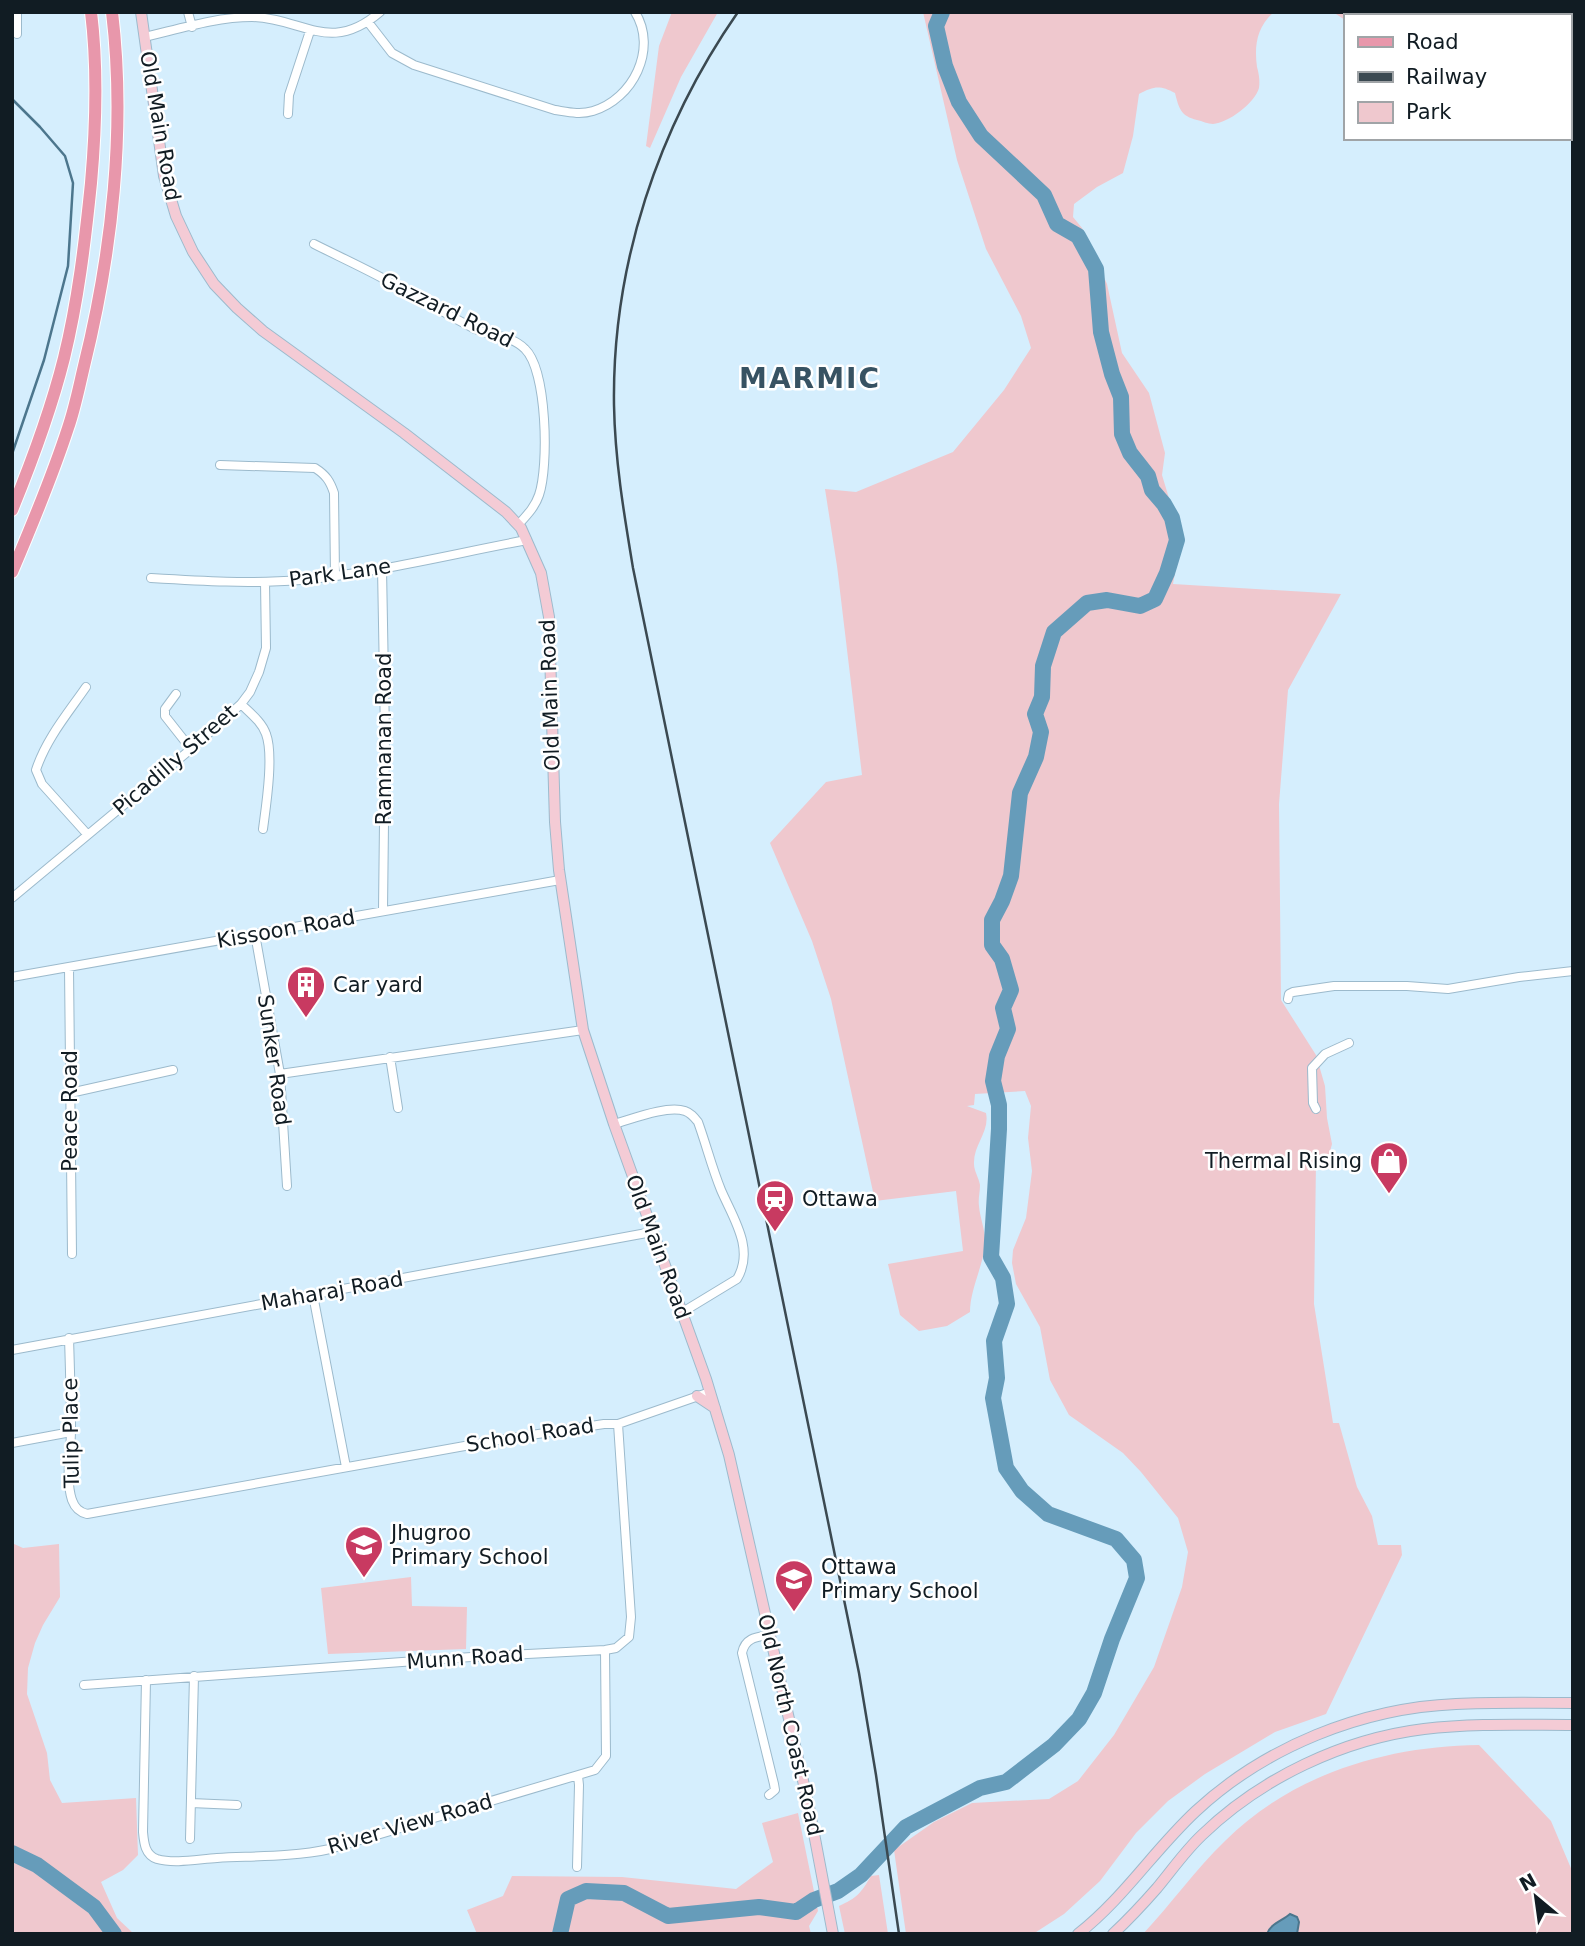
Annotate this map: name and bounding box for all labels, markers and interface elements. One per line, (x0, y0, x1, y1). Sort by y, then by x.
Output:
legend (1344, 14, 1571, 140)
text: Road (1406, 30, 1459, 54)
street label: Old Main Road (135, 49, 185, 203)
text: Railway (1406, 65, 1487, 89)
text: Park (1406, 100, 1452, 124)
street label: Gazzard Road (377, 267, 517, 353)
district label: MARMIC (739, 362, 881, 395)
street label: Park Lane (287, 554, 393, 592)
street label: Old Main Road (535, 619, 565, 771)
street label: Ramnanan Road (372, 653, 396, 825)
street label: Picadilly Street (108, 700, 242, 820)
street label: Kissoon Road (215, 905, 357, 953)
building icon: Car yard (285, 964, 327, 1019)
place label: Car yard (333, 973, 423, 997)
street label: Sunker Road (253, 993, 295, 1127)
street label: Peace Road (58, 1050, 82, 1172)
shop icon: Thermal Rising (1368, 1140, 1410, 1195)
place label: Thermal Rising (1204, 1149, 1362, 1173)
street label: Old Main Road (621, 1172, 695, 1322)
station icon: Ottawa (754, 1178, 796, 1233)
place label: Ottawa (802, 1187, 878, 1211)
street label: Maharaj Road (259, 1267, 405, 1315)
street label: Tulip Place (58, 1378, 84, 1489)
street label: School Road (464, 1413, 596, 1457)
place label: Jhugroo Primary School (389, 1521, 549, 1569)
school or university icon: Jhugroo Primary School (343, 1524, 385, 1579)
place label: Ottawa Primary School (821, 1555, 979, 1603)
school or university icon: Ottawa Primary School (773, 1558, 815, 1613)
street label: Old North Coast Road (753, 1612, 827, 1838)
street label: Munn Road (406, 1642, 524, 1674)
street label: River View Road (325, 1789, 495, 1859)
north arrow (1501, 1862, 1571, 1932)
text: N (1515, 1869, 1540, 1896)

